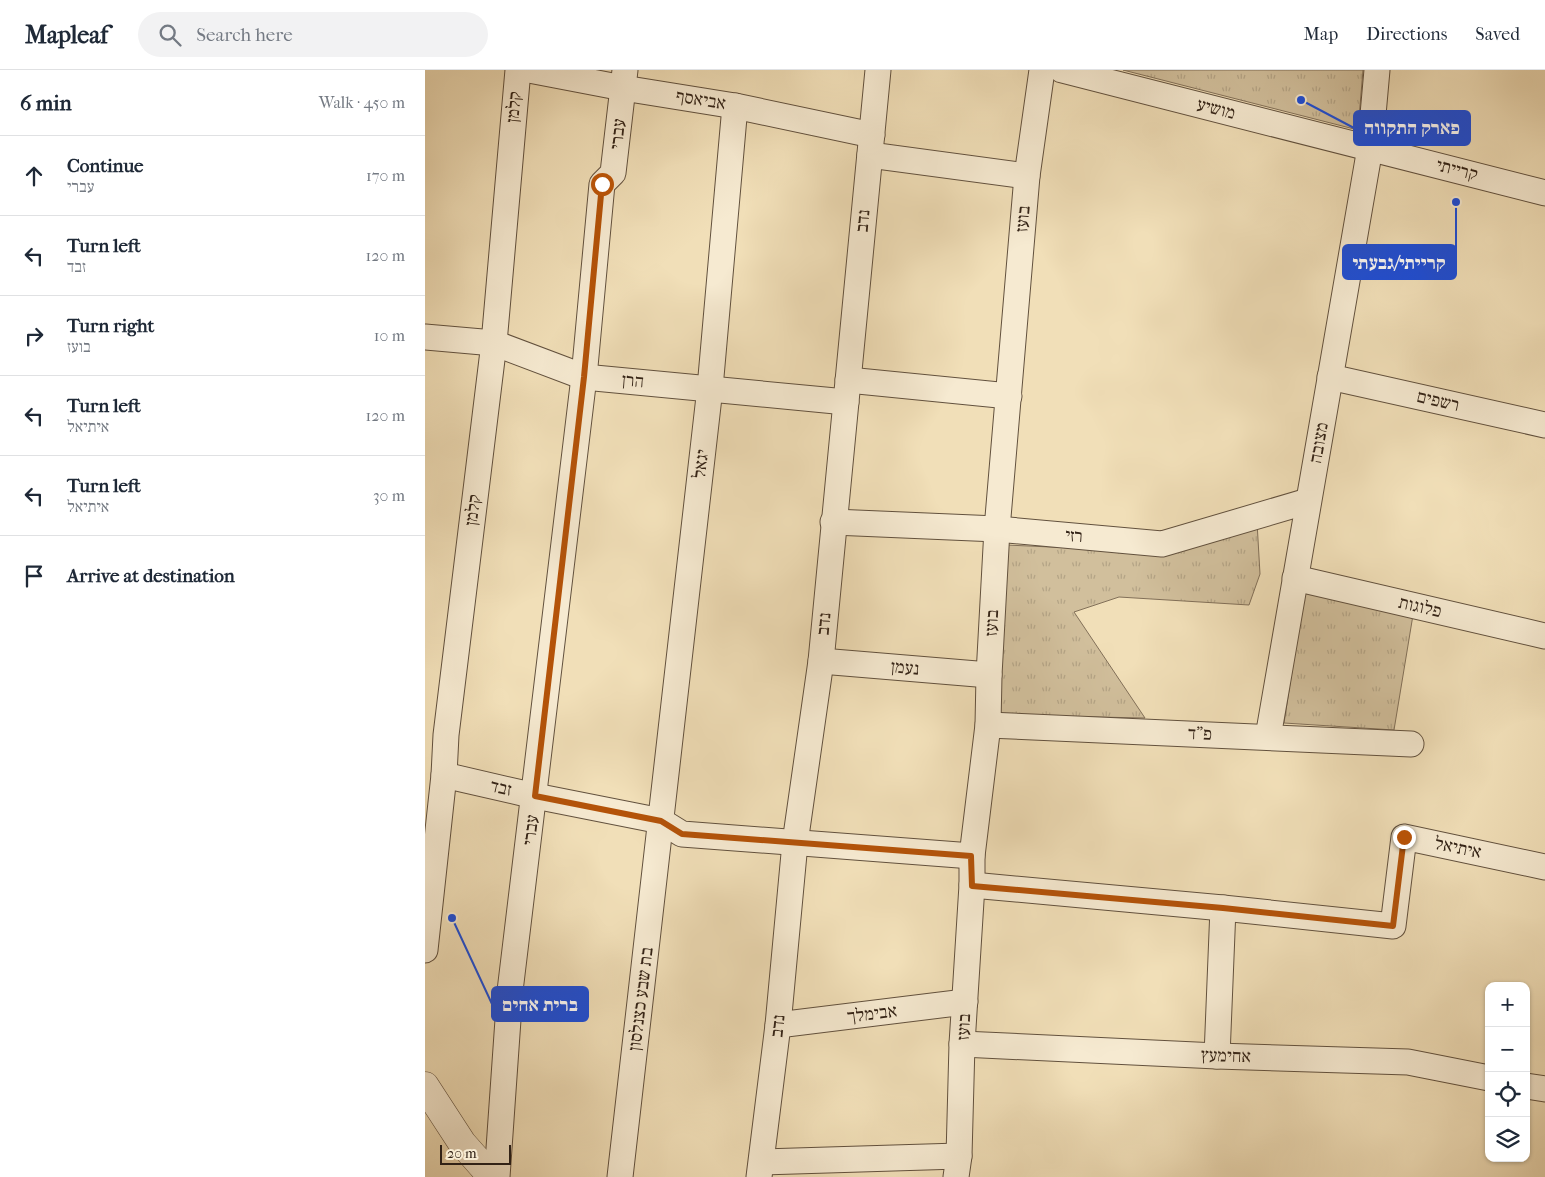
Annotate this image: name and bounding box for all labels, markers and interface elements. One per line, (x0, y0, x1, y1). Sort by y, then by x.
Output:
search box (138, 12, 488, 57)
text: Mapleaf (25, 21, 108, 49)
icon: search (156, 21, 184, 49)
text: Search here (196, 24, 293, 46)
text: Map (1304, 24, 1338, 45)
text: Directions (1366, 24, 1447, 45)
text: Saved (1475, 24, 1520, 45)
street label: אביאסף (675, 86, 727, 114)
street label: קלמן (502, 90, 526, 124)
text: 6 min (20, 91, 72, 115)
text: Walk · 450 m (319, 93, 405, 112)
street label: מושיע (1194, 94, 1238, 124)
callout: פארק התקווה (1354, 111, 1470, 145)
text: פארק התקווה (1364, 117, 1460, 139)
street label: עברי (606, 118, 630, 150)
text: Continue (67, 155, 143, 177)
street label: קרייתי (1434, 155, 1480, 185)
icon: ahead (20, 162, 48, 190)
text: 170 m (366, 166, 405, 185)
route start (591, 173, 614, 196)
text: עברי (67, 177, 94, 196)
street label: בועז (1011, 204, 1035, 233)
street label: נדב (852, 209, 874, 233)
text: Turn left (67, 235, 141, 257)
icon: left (20, 242, 48, 270)
callout: קרייתי/גבעתי (1343, 245, 1456, 279)
text: 120 m (366, 246, 405, 265)
text: קרייתי/גבעתי (1352, 252, 1446, 274)
text: זבד (67, 257, 86, 276)
text: Turn right (67, 315, 154, 337)
icon: right (20, 322, 48, 350)
text: 10 m (374, 326, 405, 345)
text: בועז (67, 337, 91, 356)
street label: הרן (621, 370, 645, 392)
street label: רשפים (1415, 386, 1461, 416)
text: Turn left (67, 395, 141, 417)
icon: left (20, 402, 48, 430)
text: 120 m (366, 406, 405, 425)
text: איתיאל (67, 417, 109, 436)
street label: מצובה (1305, 421, 1333, 465)
street label: יגאל (689, 448, 713, 480)
text: Turn left (67, 475, 141, 497)
icon: left (20, 482, 48, 510)
text: 30 m (373, 486, 405, 505)
street label: קלמן (461, 493, 485, 527)
text: איתיאל (67, 497, 109, 516)
street label: רזי (1064, 525, 1084, 547)
icon: arrive (20, 562, 48, 590)
text: Arrive at destination (67, 565, 235, 587)
street label: פלוגות (1396, 592, 1444, 622)
street label: בועז (981, 609, 1003, 637)
street label: נדב (813, 612, 835, 636)
street label: נעמן (890, 656, 920, 680)
street label: פ"ד (1188, 723, 1212, 745)
street label: זבד (488, 775, 514, 801)
street label: עברי (519, 813, 543, 847)
route end (1393, 826, 1416, 849)
street label: איתיאל (1433, 833, 1483, 863)
street label: בת שבע כצנלסון (624, 946, 658, 1052)
map controls (1485, 982, 1530, 1162)
button: + (1485, 982, 1530, 1027)
callout: ברית אחים (492, 987, 588, 1021)
text: ברית אחים (502, 994, 578, 1016)
street label: אבימלך (846, 1001, 898, 1027)
street label: בועז (953, 1013, 975, 1041)
street label: נדב (766, 1014, 790, 1038)
button: − (1485, 1027, 1530, 1072)
street label: אחימעץ (1201, 1045, 1251, 1067)
button: locate (1485, 1072, 1530, 1117)
button: layers (1485, 1117, 1530, 1162)
scale bar (440, 1142, 511, 1165)
text: 20 m (447, 1145, 477, 1162)

